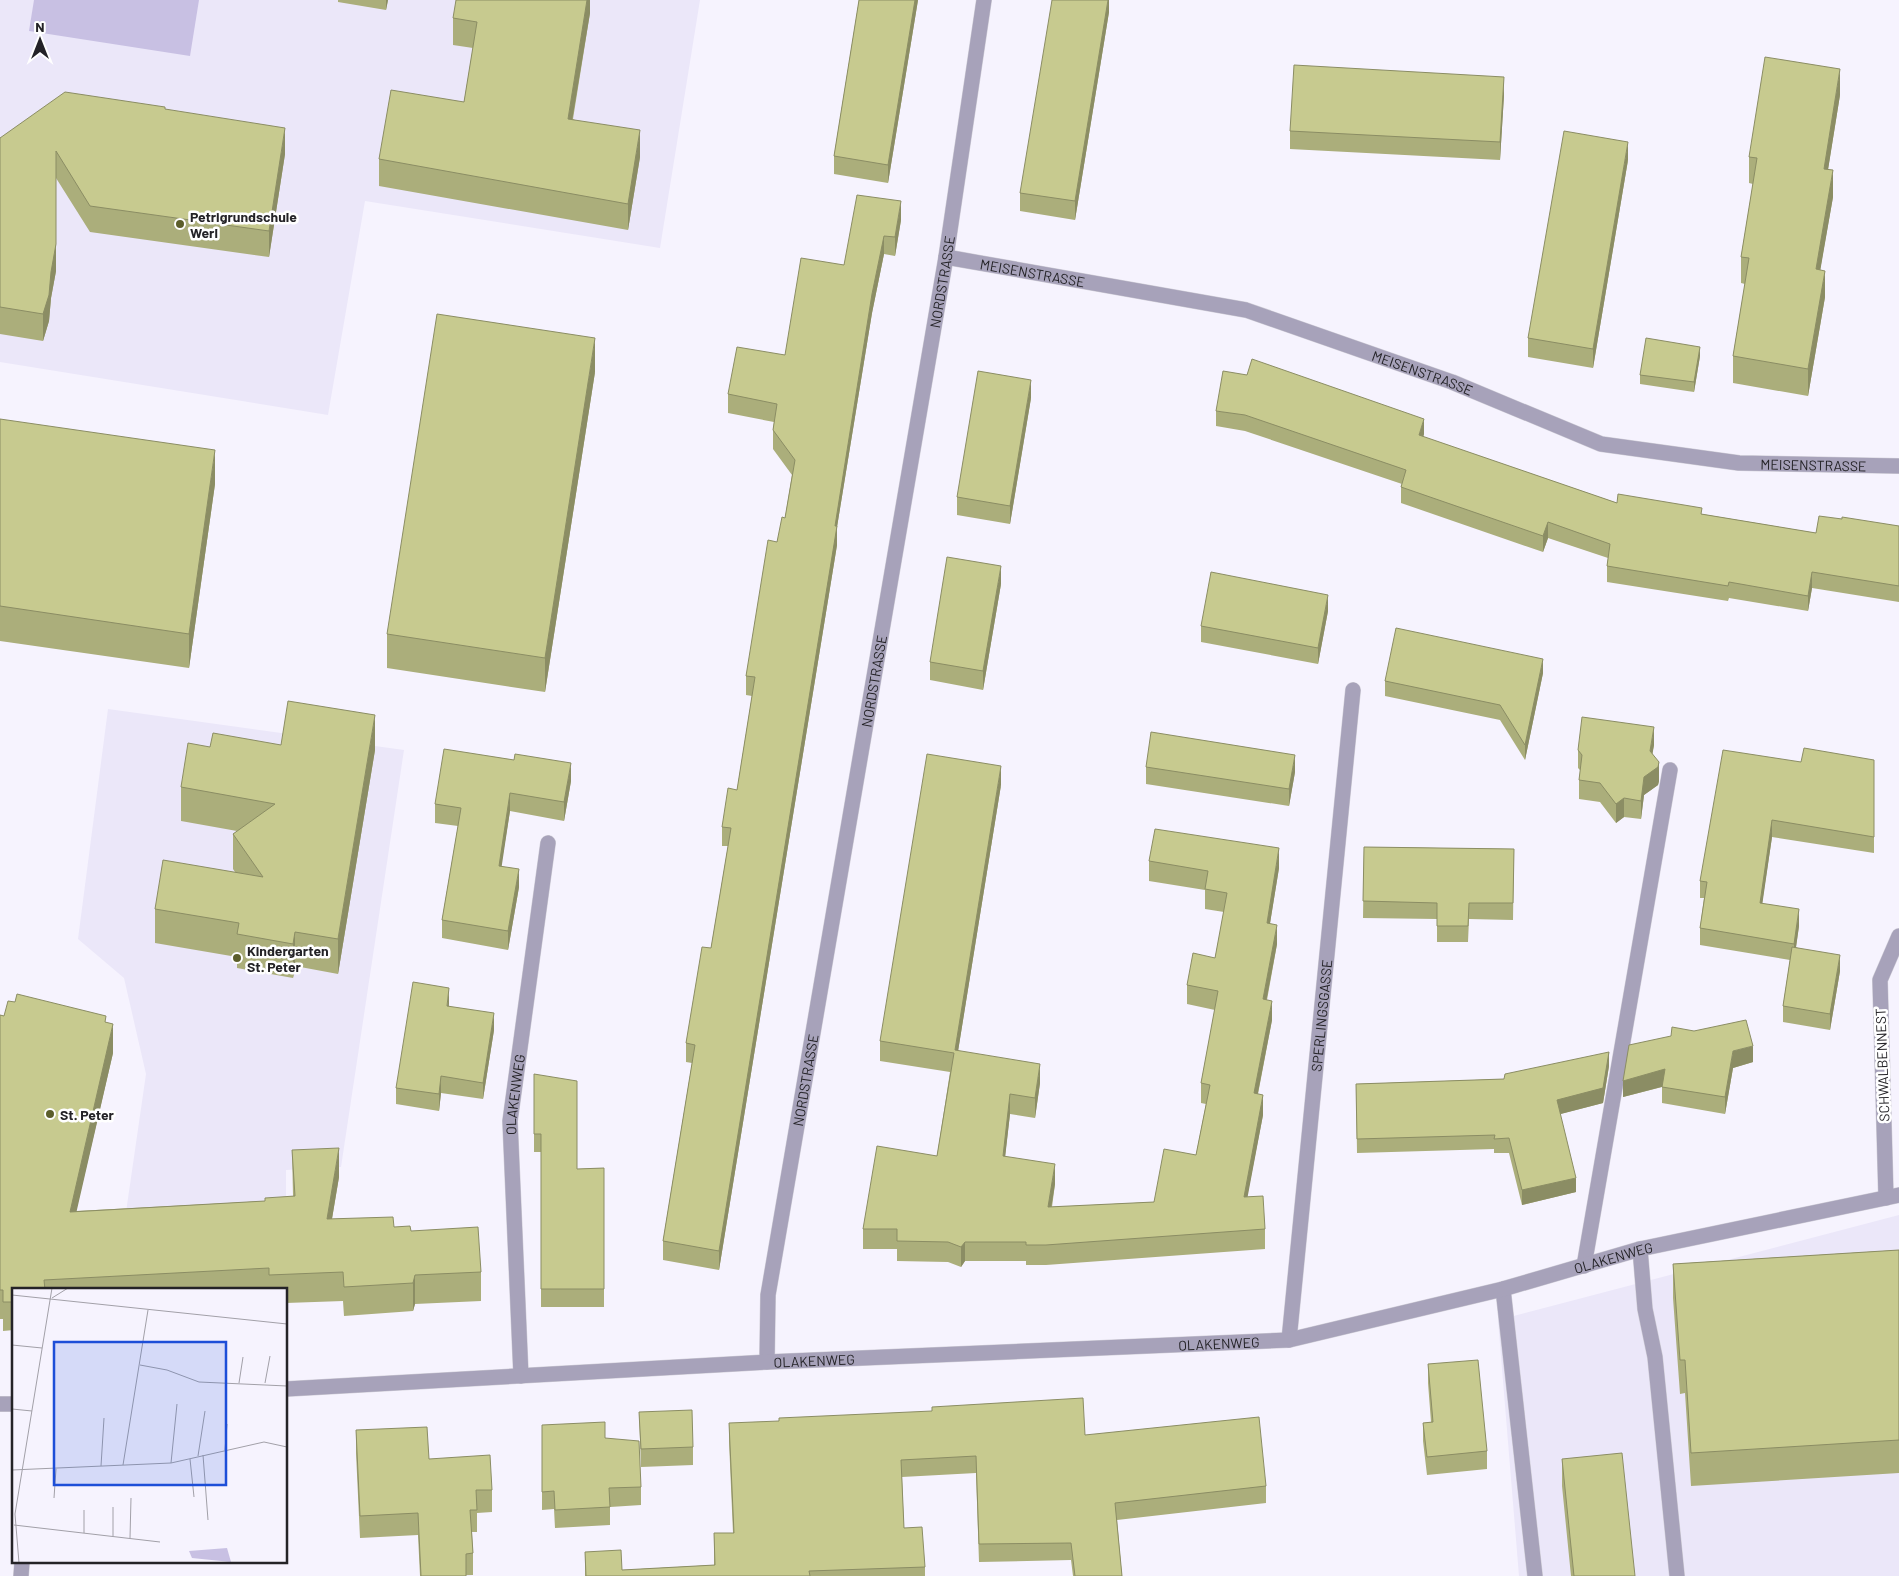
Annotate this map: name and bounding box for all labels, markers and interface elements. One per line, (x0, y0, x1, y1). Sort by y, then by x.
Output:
north arrow (15, 15, 65, 65)
text: N (35, 18, 45, 35)
place label: Petrigrundschule Werl (190, 208, 297, 241)
marker: Petrigrundschule Werl (174, 218, 186, 230)
street label: NORDSTRASSE (925, 235, 958, 329)
street label: MEISENSTRASSE (979, 255, 1086, 290)
street label: MEISENSTRASSE (1370, 346, 1476, 398)
street label: MEISENSTRASSE (1760, 455, 1867, 474)
street label: NORDSTRASSE (857, 634, 890, 728)
place label: Kindergarten St. Peter (247, 942, 329, 975)
marker: Kindergarten St. Peter (231, 952, 243, 964)
street label: SPERLINGSGASSE (1307, 959, 1335, 1073)
street label: SCHWALBENNEST (1872, 1008, 1892, 1122)
street label: NORDSTRASSE (789, 1033, 821, 1128)
street label: OLAKENWEG (501, 1053, 528, 1135)
place label: St. Peter (60, 1106, 115, 1123)
marker: St. Peter (44, 1108, 56, 1120)
street label: OLAKENWEG (1572, 1238, 1654, 1276)
inset map (12, 1288, 288, 1564)
street label: OLAKENWEG (1178, 1333, 1260, 1353)
street label: OLAKENWEG (773, 1350, 855, 1370)

